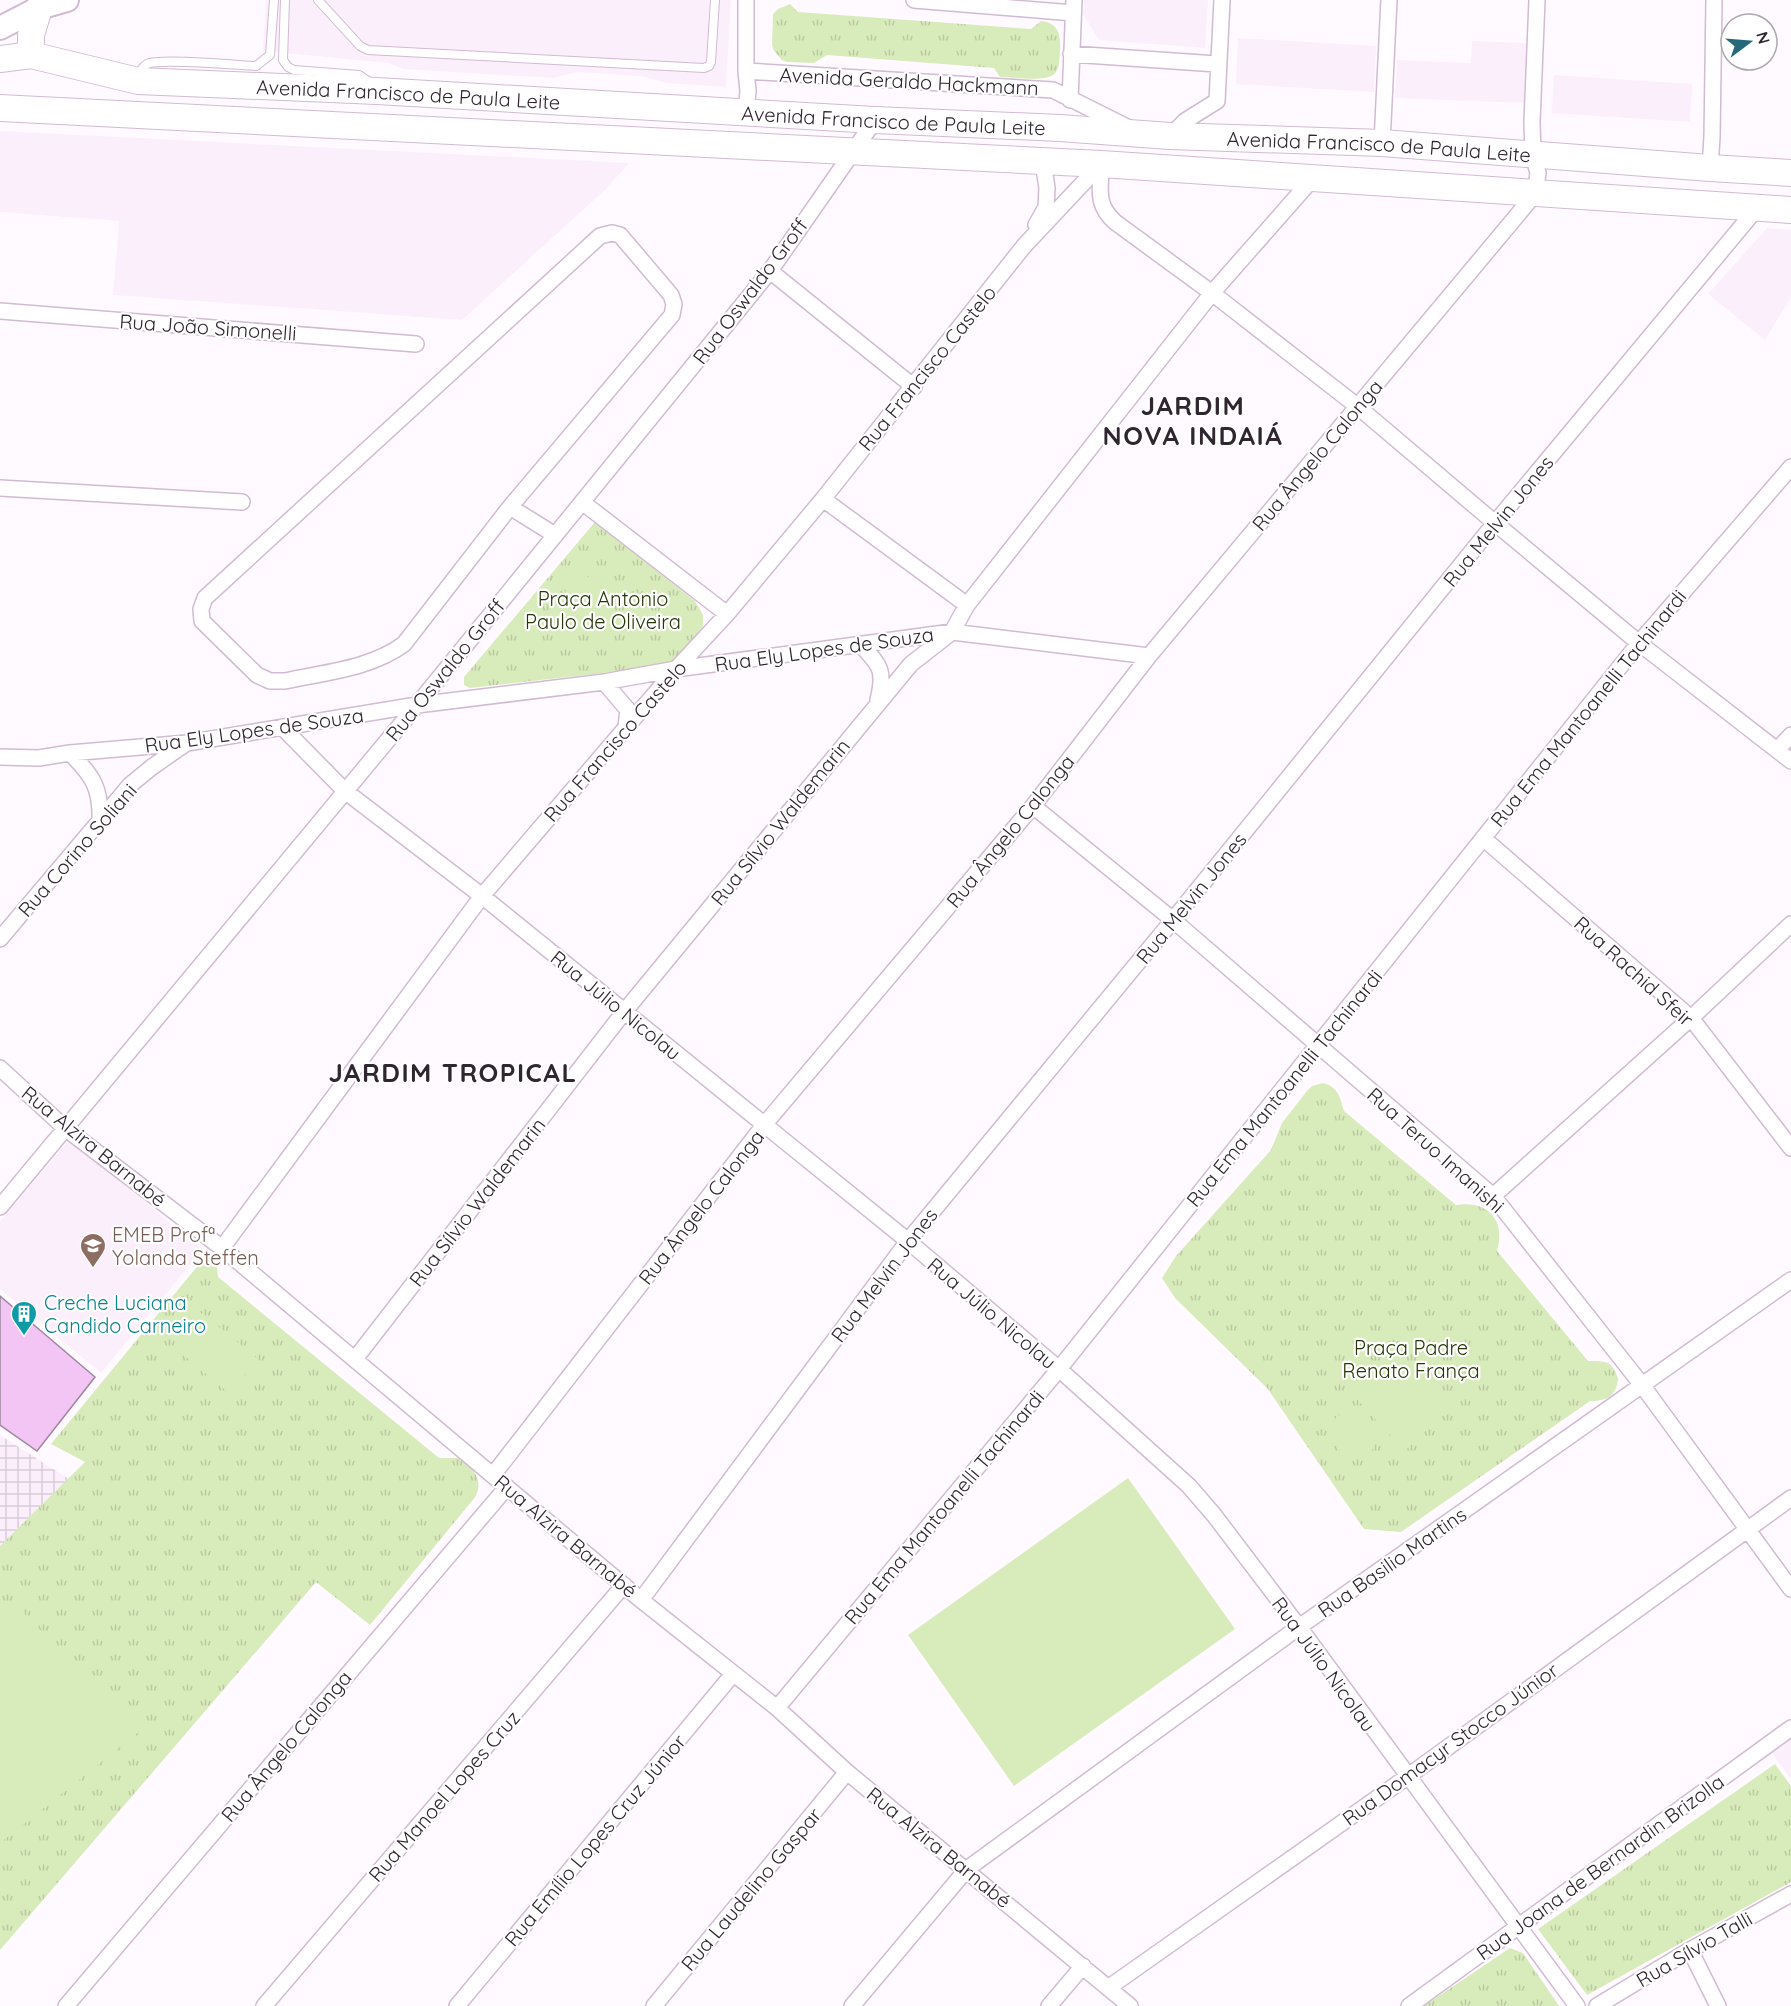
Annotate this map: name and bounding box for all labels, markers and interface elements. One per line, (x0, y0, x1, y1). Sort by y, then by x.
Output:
north arrow (1719, 12, 1779, 72)
text: N (1752, 29, 1775, 46)
street label: Avenida Geraldo Hackmann (779, 62, 1039, 100)
street label: Avenida Francisco de Paula Leite (256, 73, 561, 114)
street label: Avenida Francisco de Paula Leite (741, 100, 1046, 140)
street label: Avenida Francisco de Paula Leite (1226, 125, 1532, 167)
street label: Rua Oswaldo Groff (687, 213, 813, 369)
street label: Rua Francisco Castelo (853, 280, 1001, 456)
street label: Rua João Simonelli (119, 308, 297, 346)
street label: Rua Ângelo Calonga (1246, 374, 1388, 536)
district label: JARDIM NOVA INDAIÁ (1103, 389, 1283, 452)
street label: Rua Melvin Jones (1437, 450, 1559, 592)
street label: Rua Ema Mantoanelli Tachinardi (1485, 584, 1691, 832)
park label: Praça Antonio Paulo de Oliveira (525, 586, 681, 634)
street label: Rua Oswaldo Groff (380, 594, 510, 746)
street label: Rua Ely Lopes de Souza (713, 621, 935, 677)
street label: Rua Francisco Castelo (538, 655, 692, 827)
street label: Rua Ely Lopes de Souza (143, 702, 365, 758)
street label: Rua Sílvio Waldemarin (705, 734, 855, 910)
street label: Rua Ângelo Calonga (941, 749, 1079, 913)
street label: Rua Corino Soliani (12, 778, 142, 922)
street label: Rua Melvin Jones (1130, 827, 1252, 969)
street label: Rua Rachid Sfeir (1569, 911, 1699, 1031)
street label: Rua Júlio Nicolau (546, 945, 686, 1065)
street label: Rua Ema Mantoanelli Tachinardi (1181, 964, 1387, 1212)
district label: JARDIM TROPICAL (328, 1056, 578, 1089)
street label: Rua Alzira Barnabé (17, 1080, 171, 1212)
street label: Rua Teruo Imanishi (1362, 1082, 1510, 1218)
street label: Rua Sílvio Waldemarin (403, 1113, 551, 1291)
street label: Rua Ângelo Calonga (633, 1125, 769, 1289)
street label: Rua Melvin Jones (825, 1203, 943, 1347)
place label: EMEB Profª Yolanda Steffen (112, 1222, 259, 1270)
school or university icon: EMEB Profª Yolanda Steffen (78, 1231, 108, 1269)
street label: Rua Júlio Nicolau (922, 1252, 1062, 1374)
place label: Creche Luciana Candido Carneiro (44, 1290, 206, 1338)
building icon: Creche Luciana Candido Carneiro (9, 1299, 39, 1337)
park label: Praça Padre Renato França (1342, 1335, 1480, 1383)
street label: Rua Ema Mantoanelli Tachinardi (839, 1385, 1049, 1629)
street label: Rua Alzira Barnabé (490, 1469, 642, 1603)
street label: Rua Basilio Martins (1313, 1501, 1471, 1623)
street label: Rua Júlio Nicolau (1267, 1592, 1381, 1736)
street label: Rua Domacyr Stocco Júnior (1337, 1657, 1563, 1831)
street label: Rua Ângelo Calonga (215, 1665, 357, 1827)
street label: Rua Manoel Lopes Cruz (363, 1705, 525, 1887)
street label: Rua Emílio Lopes Cruz Júnior (499, 1729, 691, 1951)
street label: Rua Joana de Bernardin Brizolla (1471, 1769, 1729, 1965)
street label: Rua Alzira Barnabé (862, 1781, 1016, 1913)
street label: Rua Laudelino Gaspar (675, 1802, 827, 1976)
street label: Rua Sílvio Talli (1632, 1906, 1756, 1992)

